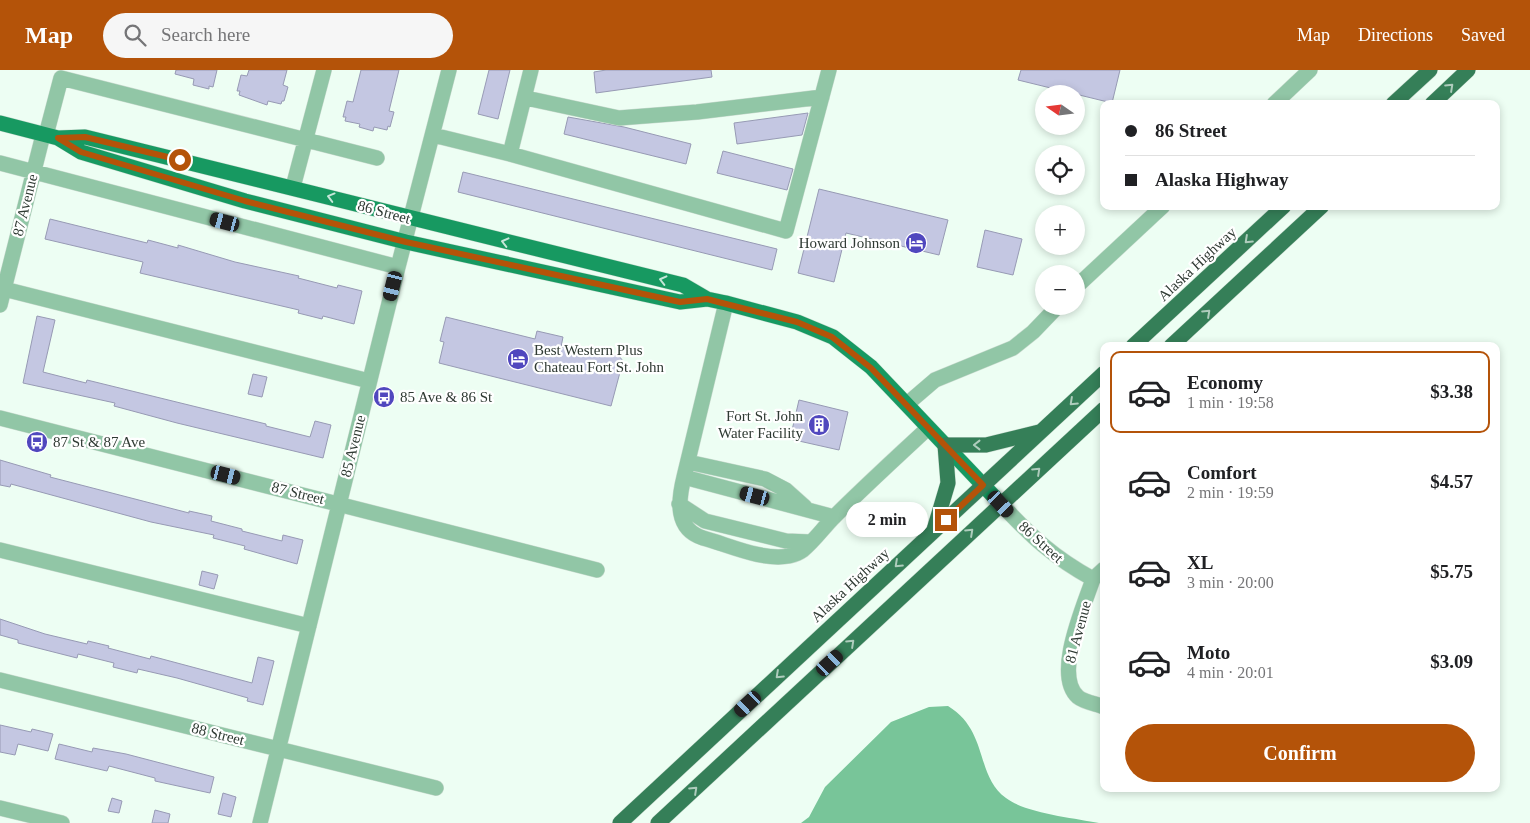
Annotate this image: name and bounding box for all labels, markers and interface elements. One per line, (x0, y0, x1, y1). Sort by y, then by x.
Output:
search box (103, 13, 453, 58)
icon: search (121, 21, 149, 49)
text: Map (25, 22, 73, 48)
text: Search here (161, 24, 250, 45)
text: Map (1297, 25, 1330, 45)
text: Directions (1358, 25, 1433, 45)
text: Saved (1461, 25, 1505, 45)
one-way arrow (1444, 84, 1453, 93)
north arrow (1035, 85, 1085, 135)
map controls (1035, 85, 1085, 315)
text: 86 Street (1155, 120, 1227, 141)
button: locate (1035, 145, 1085, 195)
route start (169, 149, 191, 171)
text: Alaska Highway (1155, 169, 1289, 190)
street label: 87 Avenue (10, 172, 41, 238)
one-way arrow (327, 193, 335, 203)
street label: 86 Street (356, 197, 413, 227)
button: + (1035, 205, 1085, 255)
car (208, 211, 241, 233)
street label: Alaska Highway (1155, 224, 1240, 304)
hotel icon: Howard Johnson (904, 231, 928, 255)
one-way arrow (1245, 234, 1254, 243)
place label: Howard Johnson (799, 235, 900, 251)
one-way arrow (500, 237, 509, 248)
button: − (1035, 265, 1085, 315)
car (382, 270, 403, 302)
one-way arrow (658, 275, 667, 286)
one-way arrow (1201, 310, 1210, 319)
place label: Best Western Plus Chateau Fort St. John (534, 342, 664, 375)
hotel icon: Best Western Plus Chateau Fort St. John (506, 347, 530, 371)
icon: car (1127, 370, 1172, 415)
text: Economy (1187, 372, 1263, 393)
text: $3.38 (1430, 381, 1473, 402)
bus stop icon: 85 Ave & 86 St (372, 385, 396, 409)
place label: 85 Ave & 86 St (400, 389, 493, 405)
text: 1 min · 19:58 (1187, 394, 1274, 411)
one-way arrow (1069, 396, 1078, 405)
place label: Fort St. John Water Facility (718, 408, 803, 441)
street label: 85 Avenue (338, 413, 369, 479)
building icon: Fort St. John Water Facility (807, 413, 831, 437)
bus stop icon: 87 St & 87 Ave (25, 430, 49, 454)
place label: 87 St & 87 Ave (53, 434, 146, 450)
one-way arrow (973, 440, 980, 450)
icon: car (1127, 460, 1172, 505)
text: Comfort (1187, 462, 1257, 483)
car (209, 464, 242, 486)
one-way arrow (1031, 468, 1040, 477)
text: $4.57 (1430, 471, 1473, 492)
street label: 87 Street (270, 479, 327, 507)
text: 2 min · 19:59 (1187, 484, 1274, 501)
car (738, 485, 771, 507)
car (985, 488, 1016, 520)
callout: 2 min (846, 502, 928, 538)
route end (935, 509, 957, 531)
text: 2 min (868, 511, 906, 528)
street label: 86 Street (1016, 518, 1067, 566)
one-way arrow (965, 529, 974, 538)
street label: Alaska Highway (808, 545, 893, 625)
icon: car (1127, 550, 1172, 595)
text: XL (1187, 552, 1213, 573)
one-way arrow (894, 558, 903, 567)
text: $5.75 (1430, 561, 1473, 582)
text: 3 min · 20:00 (1187, 574, 1274, 591)
street label: 81 Avenue (1062, 599, 1094, 665)
one-way arrow (846, 640, 855, 649)
icon: car (1127, 640, 1172, 685)
text: Moto (1187, 642, 1230, 663)
car (813, 647, 846, 679)
text: $3.09 (1430, 651, 1473, 672)
text: 4 min · 20:01 (1187, 664, 1274, 681)
one-way arrow (776, 669, 785, 678)
car (731, 688, 764, 720)
street label: 88 Street (190, 720, 247, 748)
button: Confirm (1125, 724, 1475, 782)
one-way arrow (688, 787, 697, 796)

